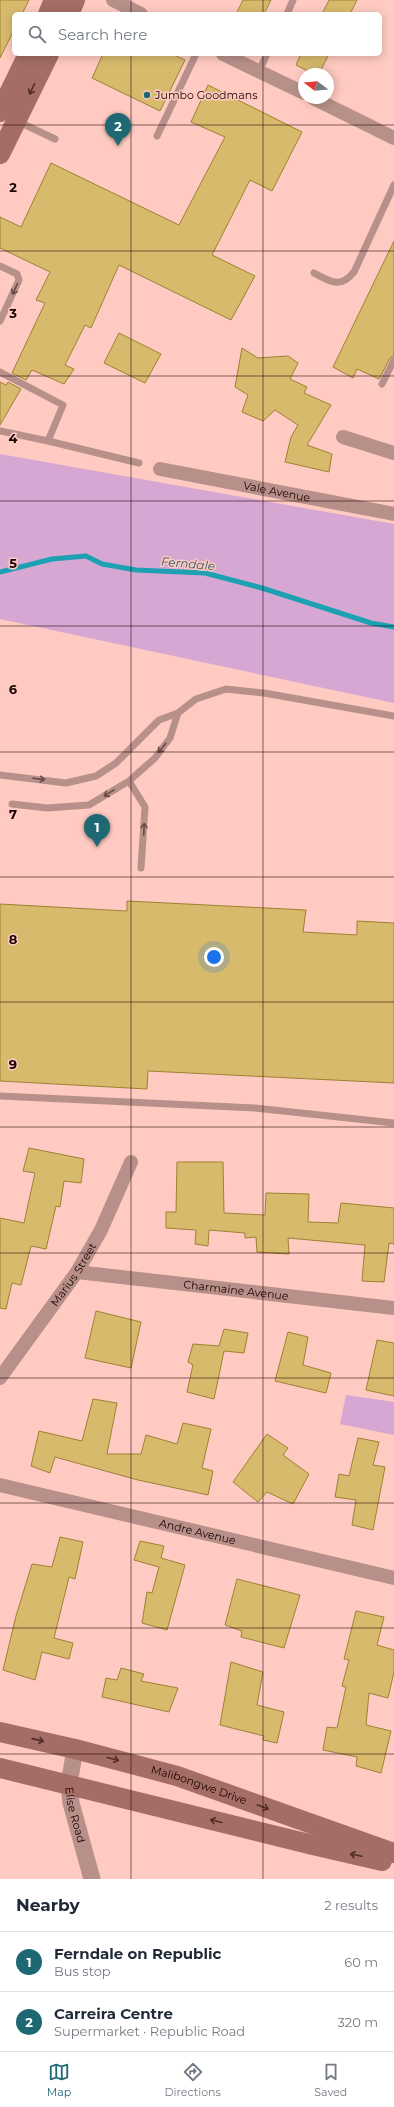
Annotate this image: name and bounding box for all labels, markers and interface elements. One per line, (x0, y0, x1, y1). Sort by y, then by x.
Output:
search box (12, 12, 382, 56)
icon: search (26, 23, 48, 45)
text: Search here (58, 25, 147, 44)
north arrow (298, 68, 334, 104)
one-way arrow (28, 83, 35, 95)
place label: Jumbo Goodmans (154, 88, 258, 102)
marker: Jumbo Goodmans (142, 90, 152, 100)
pin: 2 (105, 113, 131, 146)
text: 2 (9, 179, 17, 195)
one-way arrow (11, 283, 19, 295)
text: 3 (8, 305, 17, 321)
text: 4 (9, 430, 18, 446)
street label: Vale Avenue (242, 478, 312, 505)
water label: Ferndale (160, 554, 216, 573)
text: 5 (9, 555, 17, 571)
text: 6 (9, 681, 18, 697)
one-way arrow (158, 743, 167, 754)
one-way arrow (32, 776, 45, 783)
one-way arrow (104, 789, 115, 797)
text: 7 (9, 806, 17, 822)
pin: 1 (84, 814, 110, 847)
one-way arrow (140, 823, 148, 836)
text: 8 (9, 931, 18, 947)
your location (204, 947, 224, 967)
text: 9 (9, 1056, 17, 1072)
street label: Marius Street (47, 1240, 100, 1309)
street label: Charmaine Avenue (183, 1277, 290, 1303)
street label: Andre Avenue (158, 1516, 238, 1548)
one-way arrow (31, 1737, 44, 1745)
one-way arrow (106, 1756, 119, 1763)
street label: Malibongwe Drive (150, 1762, 249, 1807)
street label: Elise Road (62, 1786, 89, 1844)
one-way arrow (257, 1804, 269, 1812)
one-way arrow (210, 1817, 223, 1824)
one-way arrow (350, 1850, 363, 1858)
text: Nearby (16, 1895, 80, 1915)
text: 2 results (324, 1897, 378, 1913)
text: Ferndale on Republic (54, 1944, 221, 1963)
text: 1 (26, 1954, 32, 1970)
text: 60 m (344, 1954, 378, 1970)
text: Bus stop (54, 1963, 111, 1979)
text: Carreira Centre (54, 2004, 173, 2023)
text: 2 (25, 2014, 33, 2030)
text: 320 m (338, 2014, 378, 2030)
text: Supermarket · Republic Road (54, 2023, 245, 2039)
tab: Map (47, 2061, 71, 2099)
tab: Directions (165, 2061, 221, 2099)
tab: Saved (314, 2061, 347, 2099)

